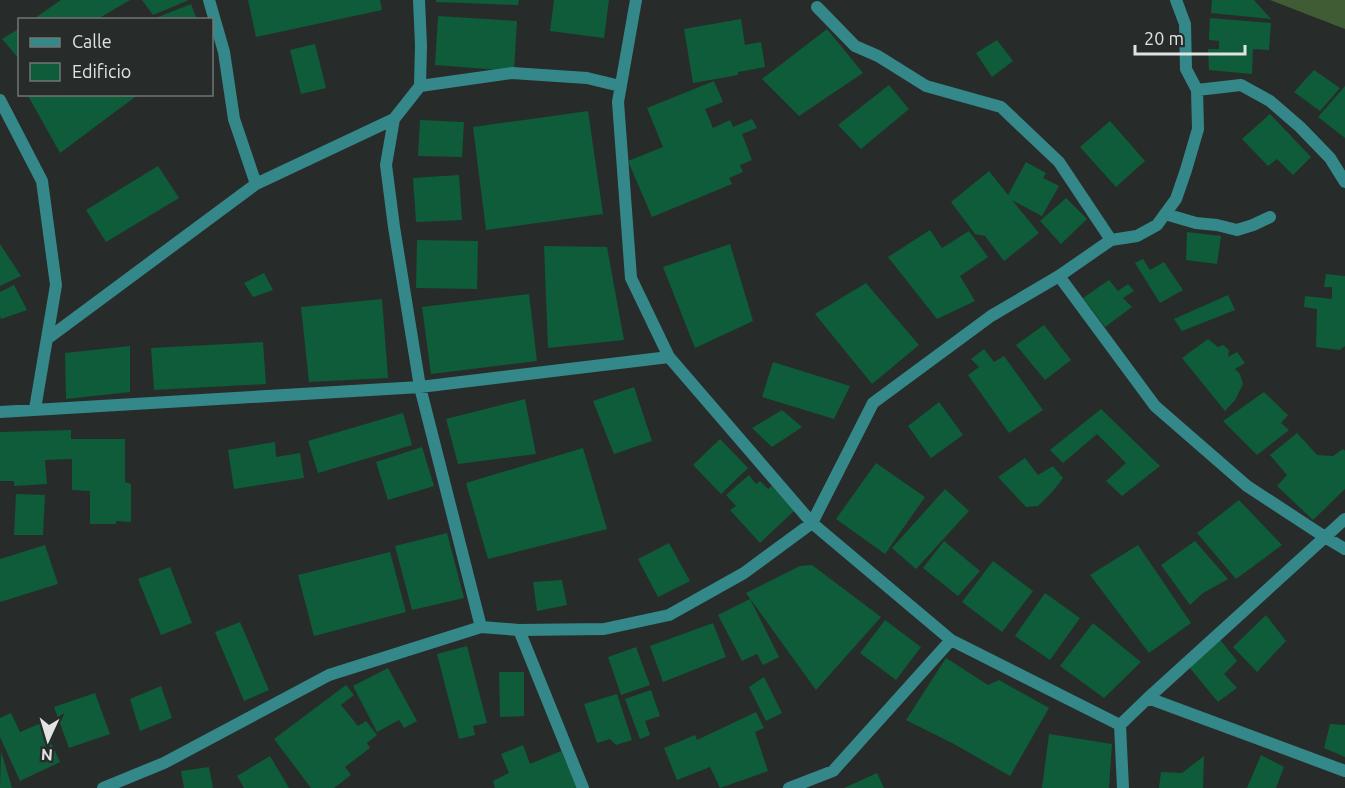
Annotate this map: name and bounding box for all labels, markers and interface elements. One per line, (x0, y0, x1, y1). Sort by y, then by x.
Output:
legend (18, 18, 213, 96)
scale bar (1135, 18, 1244, 56)
text: 20 m (1144, 28, 1184, 48)
text: Calle (72, 31, 112, 51)
text: Edificio (72, 61, 131, 81)
north arrow (18, 710, 78, 770)
text: N (40, 746, 54, 764)

